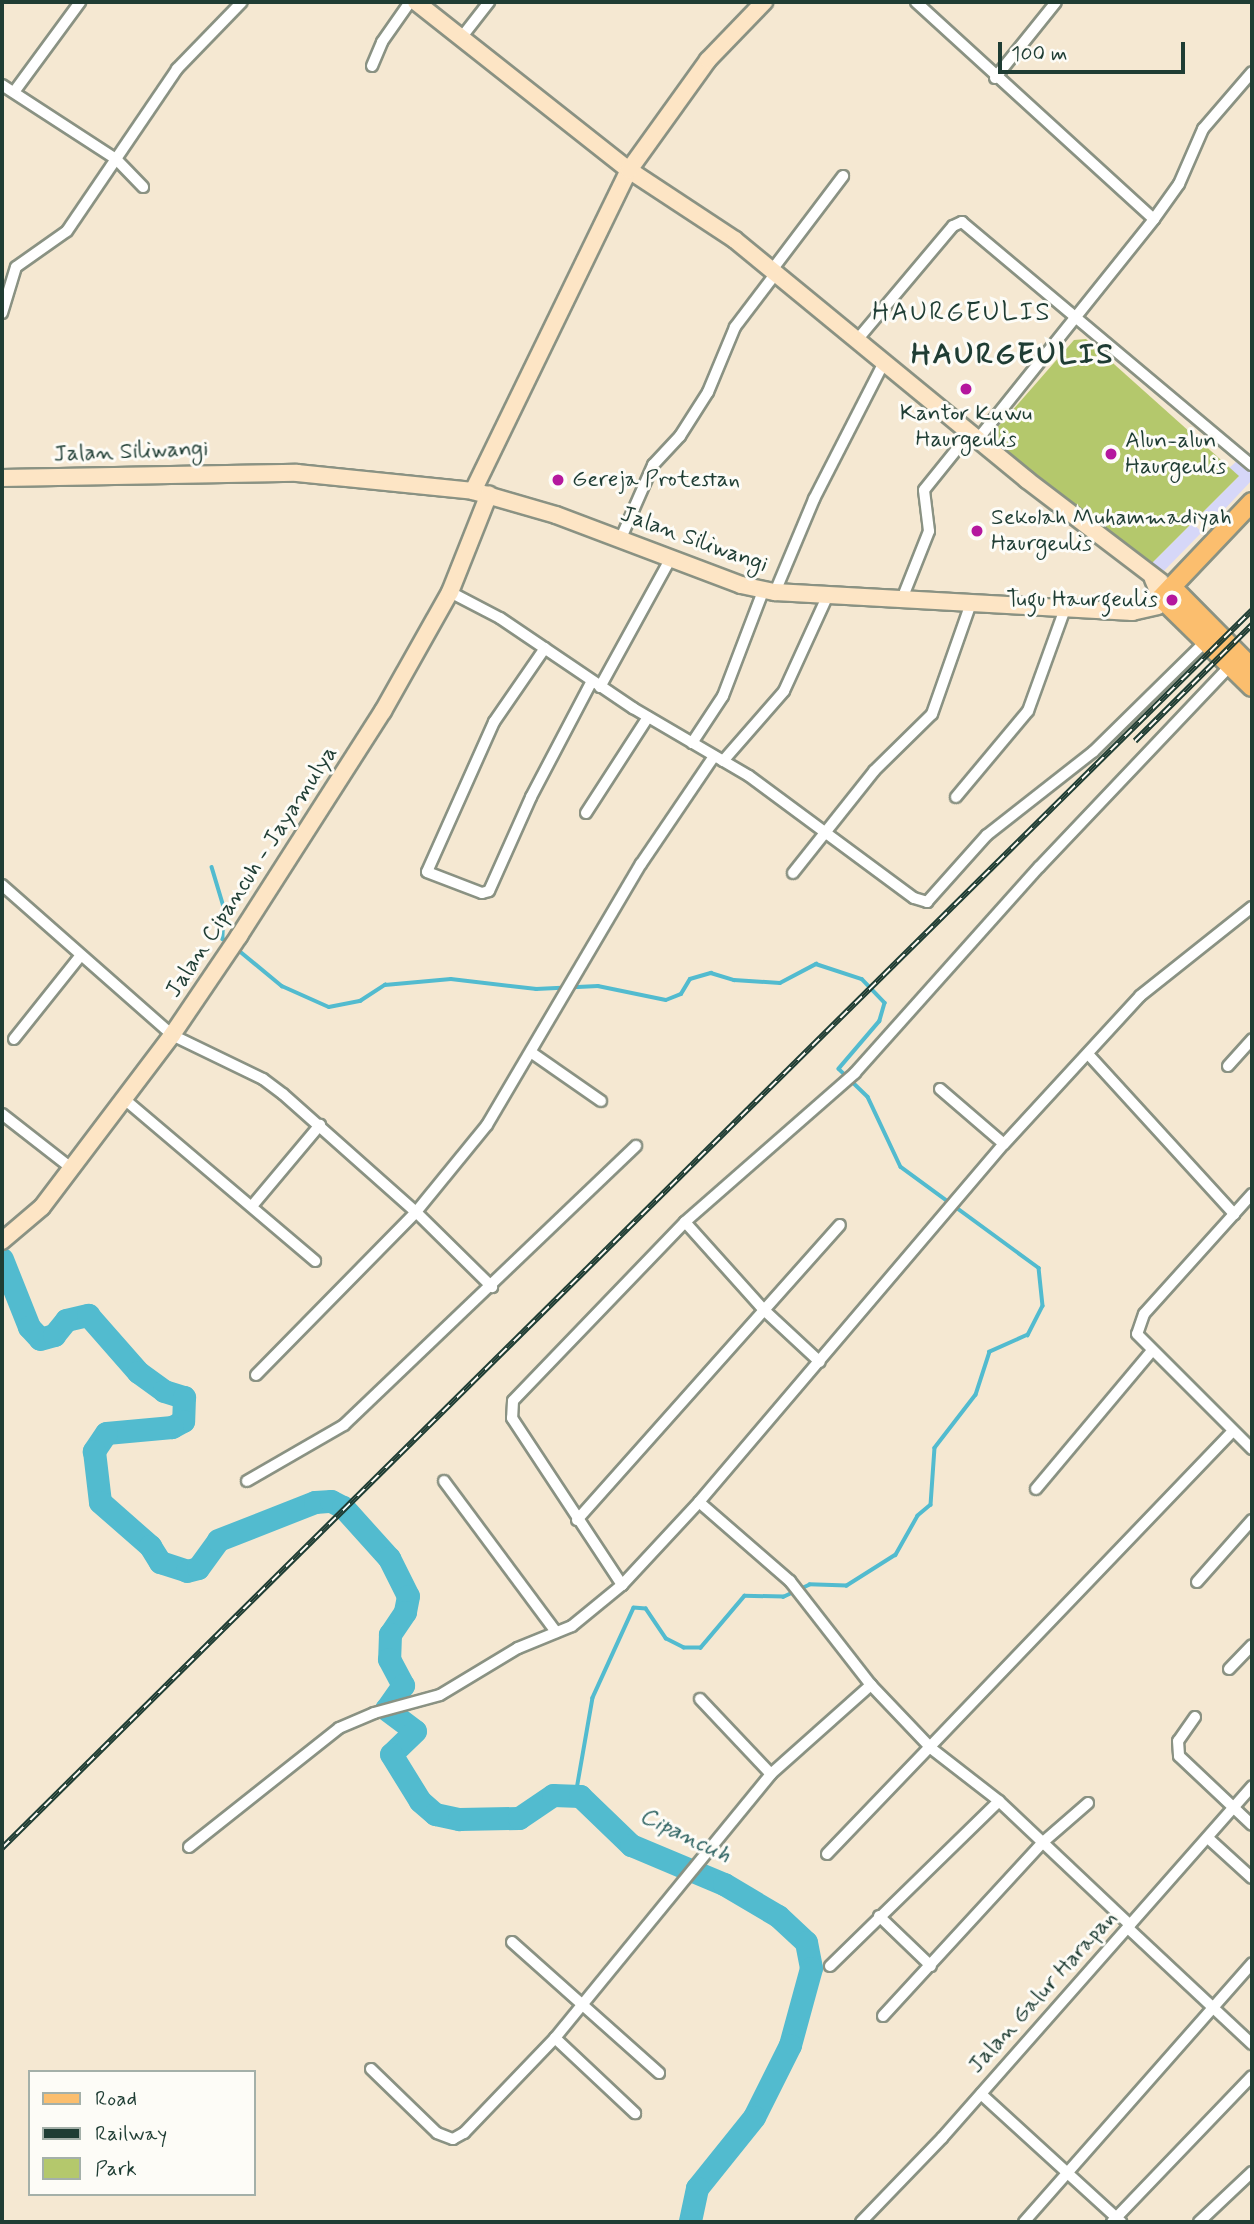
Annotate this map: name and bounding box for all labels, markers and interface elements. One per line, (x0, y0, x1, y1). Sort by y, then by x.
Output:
scale bar (1002, 28, 1189, 72)
text: 100 m (1011, 40, 1067, 68)
district label: HAURGEULIS (874, 298, 1050, 330)
district label: HAURGEULIS (912, 337, 1114, 373)
marker: Kantor Kuwu Haurgeulis (958, 381, 974, 397)
place label: Kantor Kuwu Haurgeulis (903, 400, 1029, 454)
place label: Alun-alun Haurgeulis (1125, 427, 1226, 481)
street label: Jalan Siliwangi (53, 436, 209, 468)
marker: Alun-alun Haurgeulis (1103, 446, 1119, 462)
place label: Gereja Protestan (572, 466, 740, 494)
marker: Gereja Protestan (550, 472, 566, 488)
street label: Jalan Siliwangi (617, 501, 771, 579)
place label: Sekolah Muhammadiyah Haurgeulis (991, 504, 1234, 558)
marker: Sekolah Muhammadiyah Haurgeulis (969, 523, 985, 539)
place label: Tugu Haurgeulis (1011, 586, 1158, 614)
marker: Tugu Haurgeulis (1164, 592, 1180, 608)
street label: Jalan Cipancuh - Jayamulya (159, 740, 345, 1004)
water label: Cipancuh (635, 1802, 735, 1870)
street label: Jalan Galur Harapan (965, 1907, 1121, 2077)
legend (28, 2070, 256, 2196)
text: Road (95, 2085, 137, 2113)
text: Railway (95, 2120, 167, 2148)
text: Park (95, 2155, 137, 2183)

